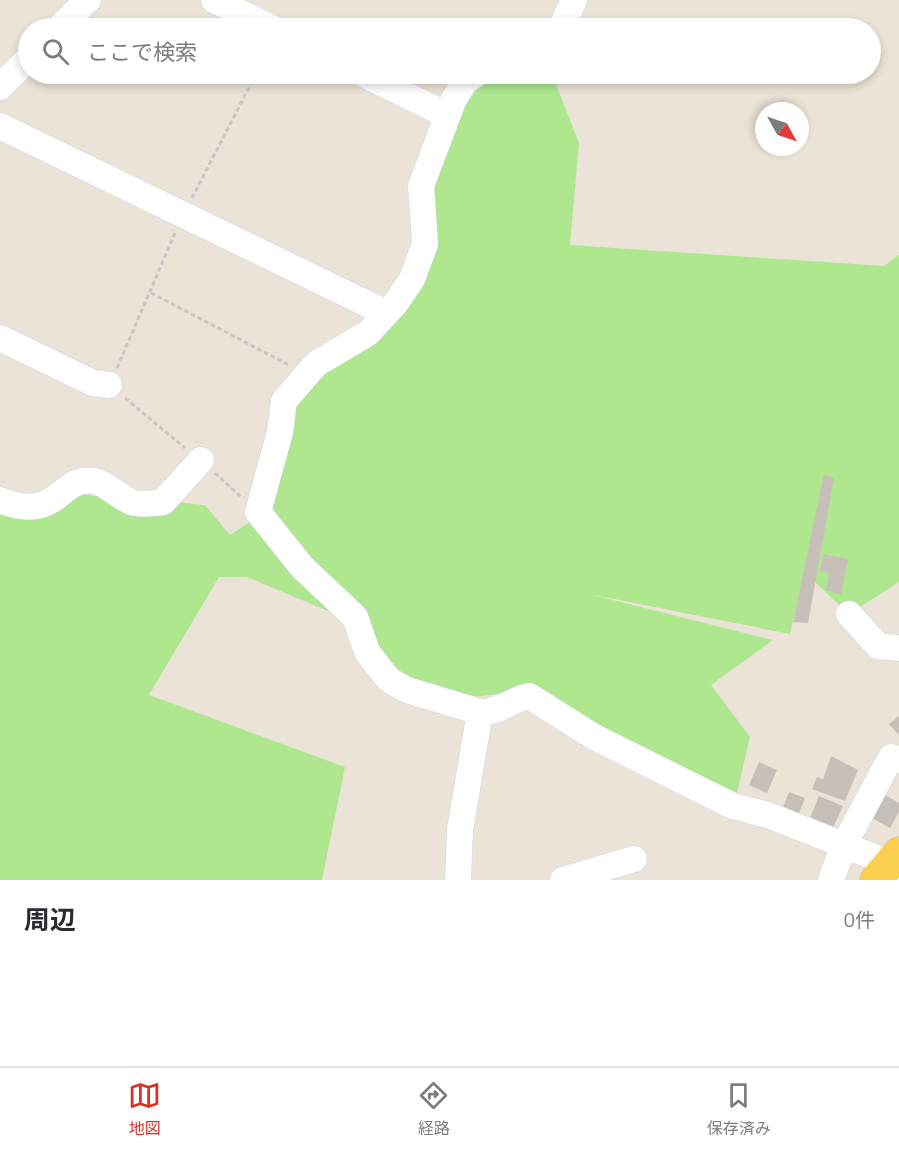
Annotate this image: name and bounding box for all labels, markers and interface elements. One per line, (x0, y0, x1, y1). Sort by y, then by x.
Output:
search box (18, 18, 881, 84)
icon: search (39, 35, 72, 68)
text: ここで検索 (87, 35, 197, 69)
north arrow (755, 102, 809, 156)
text: 周辺 (24, 900, 76, 939)
text: 0件 (844, 904, 875, 935)
tab: 地図 (128, 1079, 161, 1140)
tab: 経路 (417, 1079, 450, 1140)
tab: 保存済み (707, 1079, 771, 1140)

